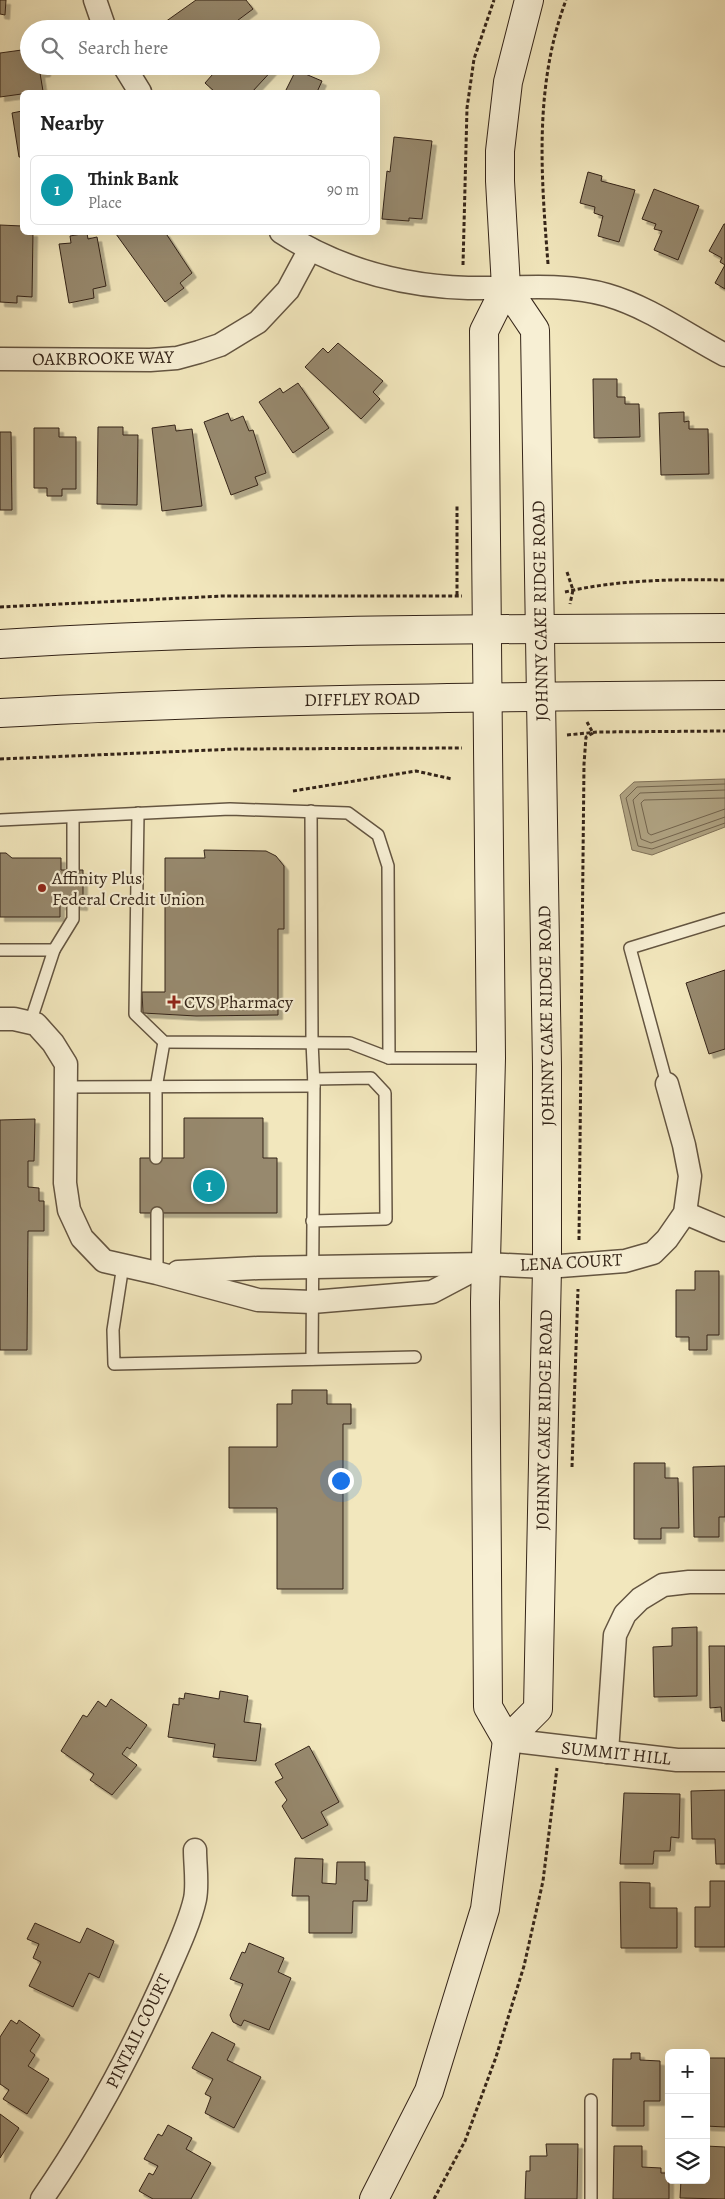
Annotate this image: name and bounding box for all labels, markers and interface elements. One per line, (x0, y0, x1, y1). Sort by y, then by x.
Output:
search box (20, 20, 380, 75)
icon: search (38, 34, 66, 62)
text: Search here (78, 35, 168, 61)
text: Nearby (40, 109, 103, 137)
text: Think Bank (88, 166, 178, 192)
text: 1 (54, 179, 60, 201)
text: 90 m (327, 179, 359, 201)
text: Place (88, 192, 122, 214)
street label: OAKBROOKE WAY (32, 345, 175, 371)
street label: JOHNNY CAKE RIDGE ROAD (526, 500, 554, 722)
street label: DIFFLEY ROAD (304, 686, 420, 712)
place label: Affinity Plus Federal Credit Union (51, 866, 205, 911)
marker: Affinity Plus Federal Credit Union (36, 882, 48, 894)
street label: JOHNNY CAKE RIDGE ROAD (532, 905, 560, 1127)
place label: CVS Pharmacy (184, 990, 294, 1014)
marker: CVS Pharmacy (168, 996, 180, 1008)
pin: 1 (193, 1167, 225, 1205)
street label: LENA COURT (519, 1247, 623, 1277)
street label: JOHNNY CAKE RIDGE ROAD (530, 1309, 558, 1531)
your location (328, 1468, 354, 1494)
street label: SUMMIT HILL (560, 1735, 673, 1771)
street label: PINTAIL COURT (100, 1970, 176, 2092)
map controls (665, 2049, 710, 2184)
button: + (665, 2049, 710, 2094)
button: − (665, 2094, 710, 2139)
button: layers (665, 2139, 710, 2184)

